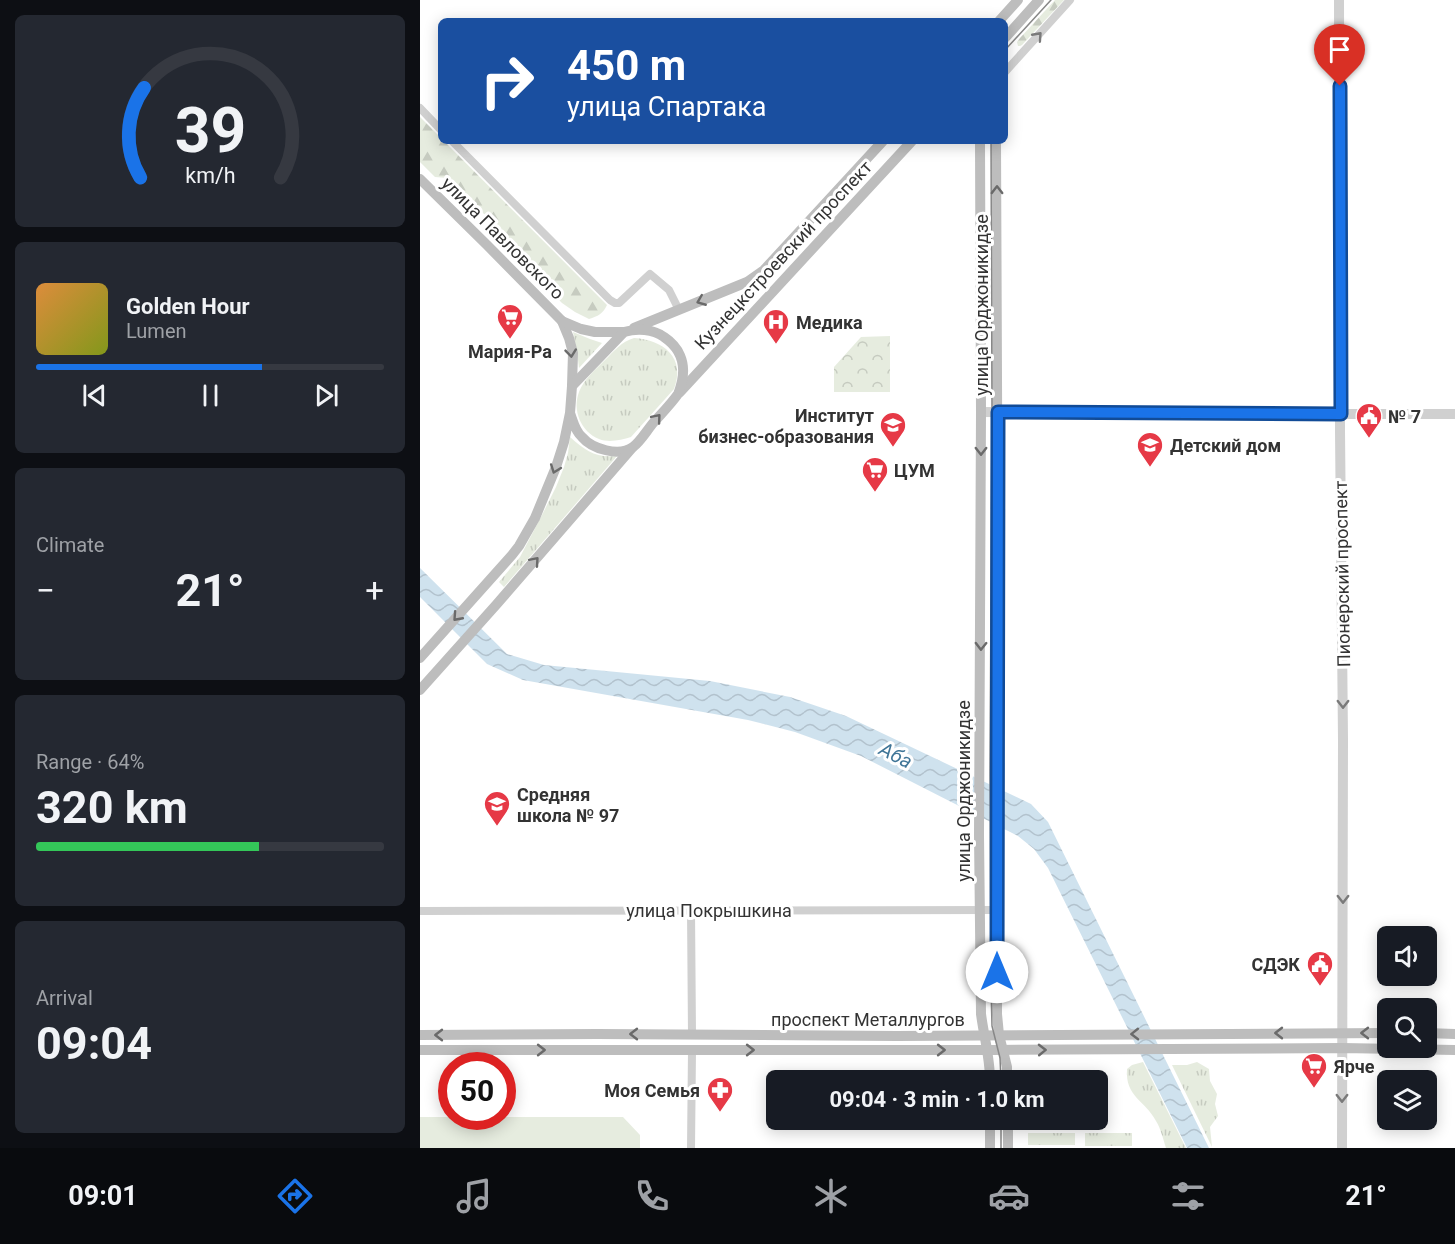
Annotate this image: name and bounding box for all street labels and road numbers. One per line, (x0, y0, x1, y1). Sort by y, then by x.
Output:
street label: Кузнецкстроевский проспект (690, 156, 876, 354)
street label: улица Павловского (437, 172, 569, 304)
street label: улица Орджоникидзе (971, 214, 992, 396)
street label: Пионерский проспект (1330, 480, 1354, 667)
street label: улица Орджоникидзе (953, 700, 974, 882)
street label: улица Покрышкина (626, 900, 792, 921)
street label: проспект Металлургов (771, 1009, 965, 1030)

